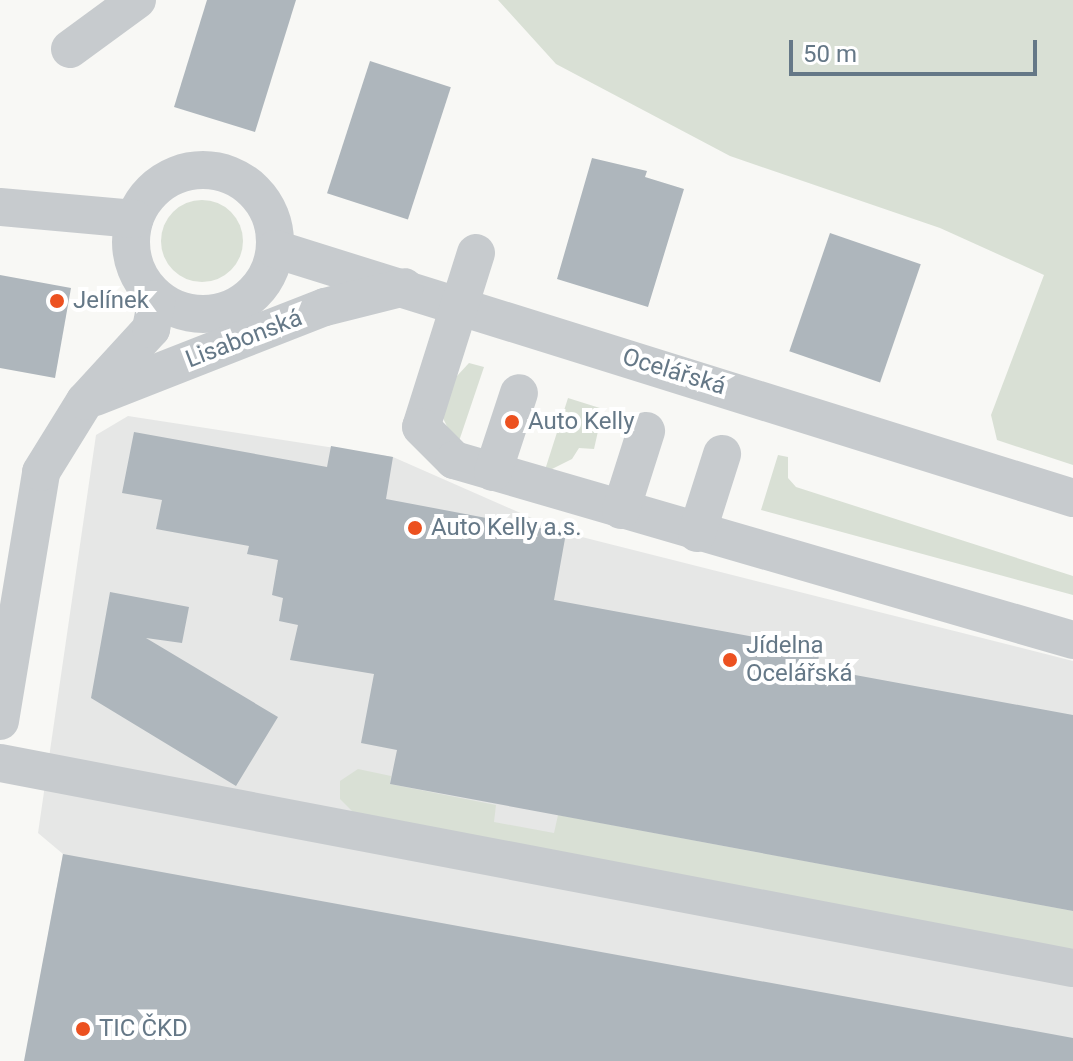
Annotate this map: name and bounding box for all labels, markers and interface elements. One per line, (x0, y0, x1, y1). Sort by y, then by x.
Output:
scale bar (793, 24, 1041, 74)
text: 50 m (803, 40, 857, 68)
place label: Jelínek (73, 287, 149, 315)
marker: Jelínek (48, 292, 66, 310)
street label: Lisabonská (182, 304, 306, 374)
street label: Ocelářská (619, 343, 729, 401)
place label: Auto Kelly (528, 408, 635, 436)
marker: Auto Kelly (503, 413, 521, 431)
place label: Auto Kelly a.s. (431, 514, 582, 542)
marker: Auto Kelly a.s. (406, 519, 424, 537)
place label: Jídelna Ocelářská (746, 632, 852, 688)
marker: Jídelna Ocelářská (721, 651, 739, 669)
place label: TIC ČKD (99, 1015, 188, 1043)
marker: TIC ČKD (74, 1020, 92, 1038)

